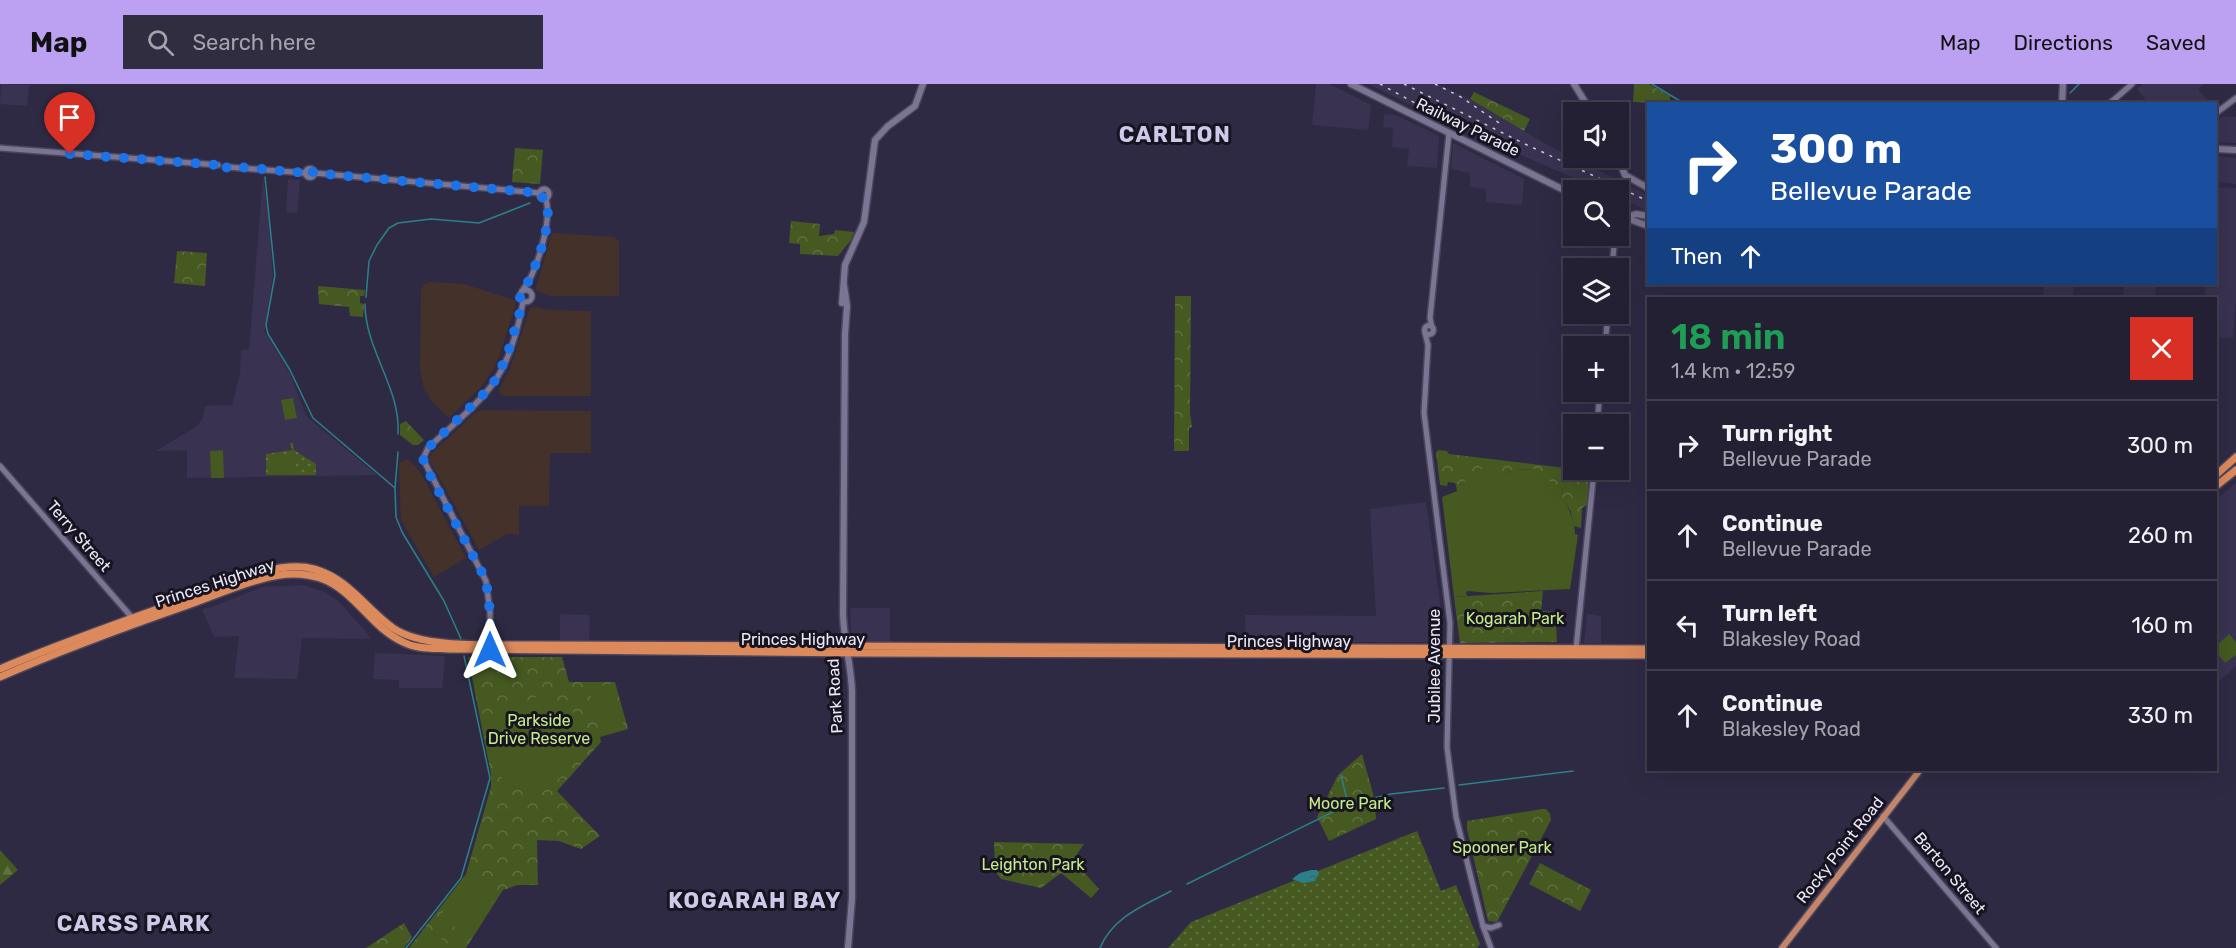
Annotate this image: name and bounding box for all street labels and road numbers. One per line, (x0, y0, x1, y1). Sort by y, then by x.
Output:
street label: Railway Parade (1413, 94, 1523, 160)
street label: Terry Street (43, 497, 115, 575)
street label: Princes Highway (153, 555, 277, 611)
street label: Jubilee Avenue (1425, 609, 1444, 723)
street label: Princes Highway (741, 630, 865, 649)
street label: Princes Highway (1227, 632, 1351, 651)
street label: Park Road (824, 658, 846, 734)
street label: Rocky Point Road (1793, 793, 1887, 907)
street label: Barton Street (1910, 828, 1990, 918)

